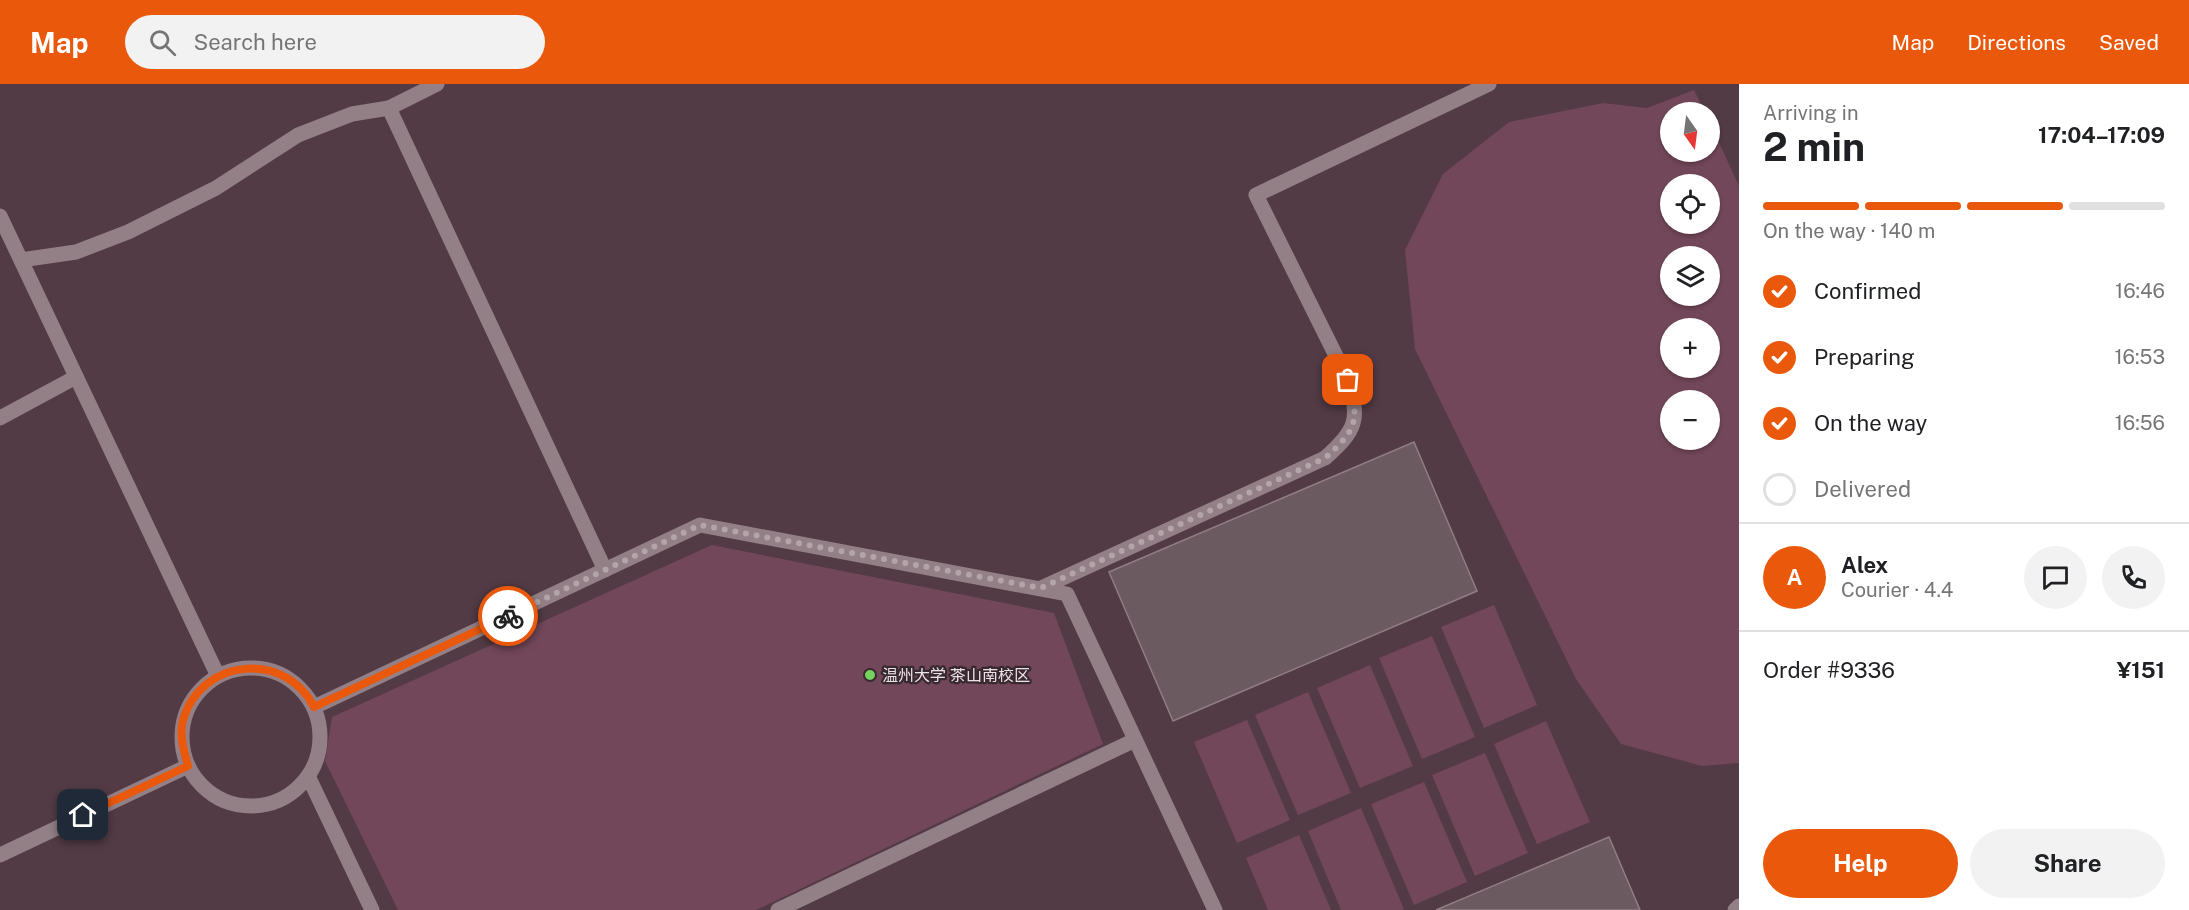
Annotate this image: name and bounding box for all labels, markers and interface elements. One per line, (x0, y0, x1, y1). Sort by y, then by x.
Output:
search box (125, 15, 545, 69)
text: Map (30, 26, 89, 59)
icon: search (146, 26, 179, 59)
text: Search here (194, 29, 317, 55)
text: Map (1892, 30, 1934, 55)
text: Directions (1967, 30, 2066, 55)
text: Saved (2099, 30, 2159, 55)
text: Arriving in (1763, 101, 1858, 125)
north arrow (1660, 102, 1720, 162)
map controls (1660, 102, 1720, 450)
text: 17:04–17:09 (2038, 122, 2165, 148)
text: 2 min (1763, 124, 1865, 170)
button: locate (1660, 174, 1720, 234)
text: On the way · 140 m (1763, 219, 1935, 243)
button: layers (1660, 246, 1720, 306)
icon: check (1763, 275, 1796, 308)
text: Confirmed (1814, 278, 1921, 304)
text: 16:46 (2115, 279, 2165, 303)
button: + (1660, 318, 1720, 378)
icon: check (1763, 341, 1796, 374)
text: Preparing (1814, 344, 1915, 370)
text: 16:53 (2114, 345, 2165, 369)
pin (1322, 354, 1373, 405)
icon: bag (1331, 363, 1364, 396)
button: − (1660, 390, 1720, 450)
icon: check (1763, 407, 1796, 440)
text: On the way (1814, 410, 1927, 436)
text: 16:56 (2115, 411, 2165, 435)
text: Delivered (1814, 476, 1911, 502)
button: chat (2024, 546, 2087, 609)
button: phone (2102, 546, 2165, 609)
text: Alex (1841, 552, 1888, 578)
text: A (1787, 564, 1802, 590)
text: Courier · 4.4 (1841, 578, 1953, 602)
courier (478, 586, 538, 646)
icon: bike (492, 600, 525, 633)
text: Order #9336 (1763, 657, 1895, 683)
text: ¥151 (2117, 657, 2165, 683)
place label: 温州大学 茶山南校区 (882, 666, 1030, 685)
marker: 温州大学 茶山南校区 (863, 668, 877, 682)
pin (57, 789, 108, 840)
icon: home (66, 798, 99, 831)
button: Help (1763, 829, 1958, 898)
button: Share (1970, 829, 2165, 898)

